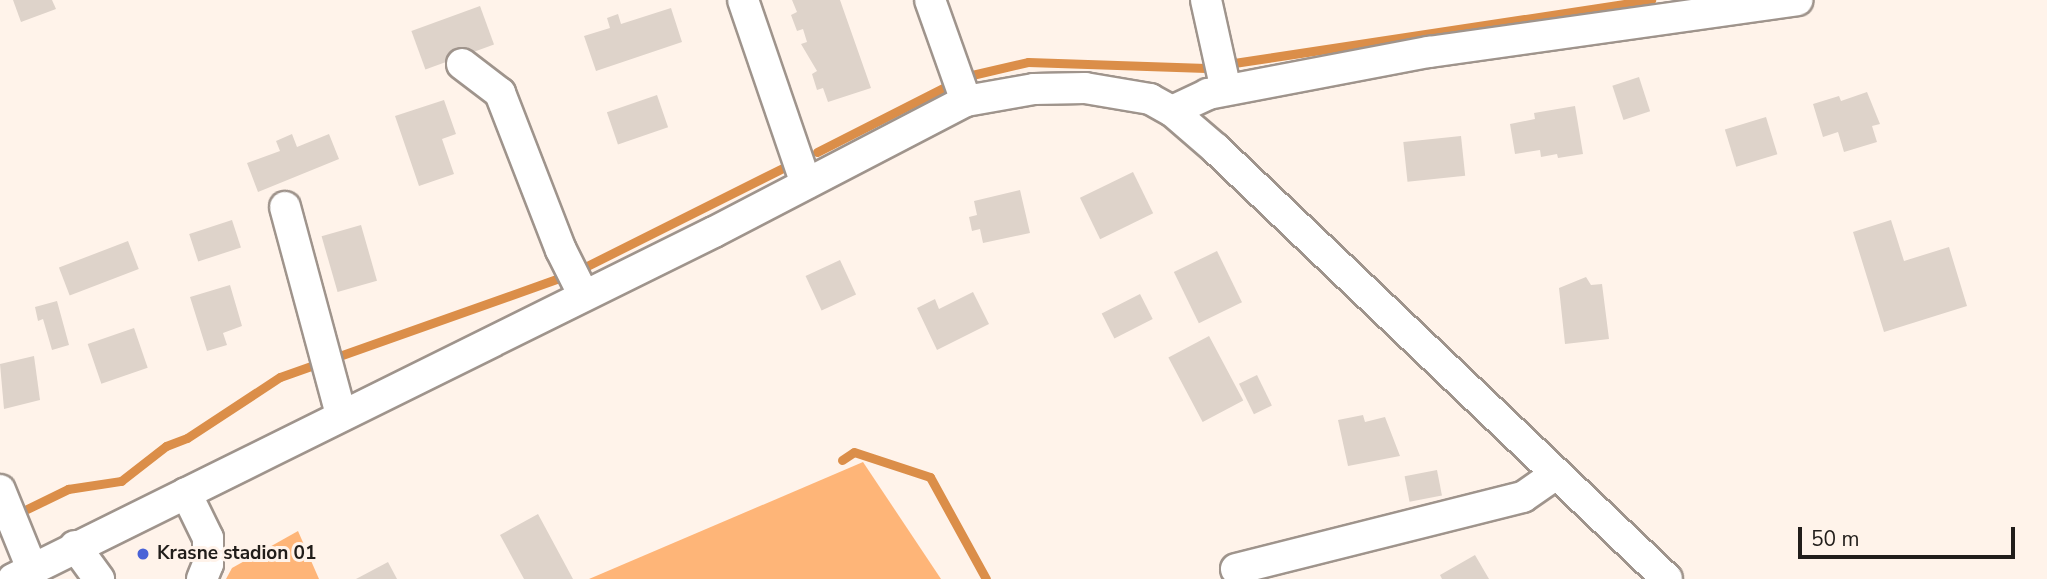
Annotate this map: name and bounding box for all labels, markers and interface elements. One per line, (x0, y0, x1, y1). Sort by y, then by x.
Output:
scale bar (1802, 512, 2019, 556)
text: 50 m (1811, 525, 1860, 553)
place label: Krasne stadion 01 (157, 543, 316, 565)
marker: Krasne stadion 01 (135, 546, 151, 562)

